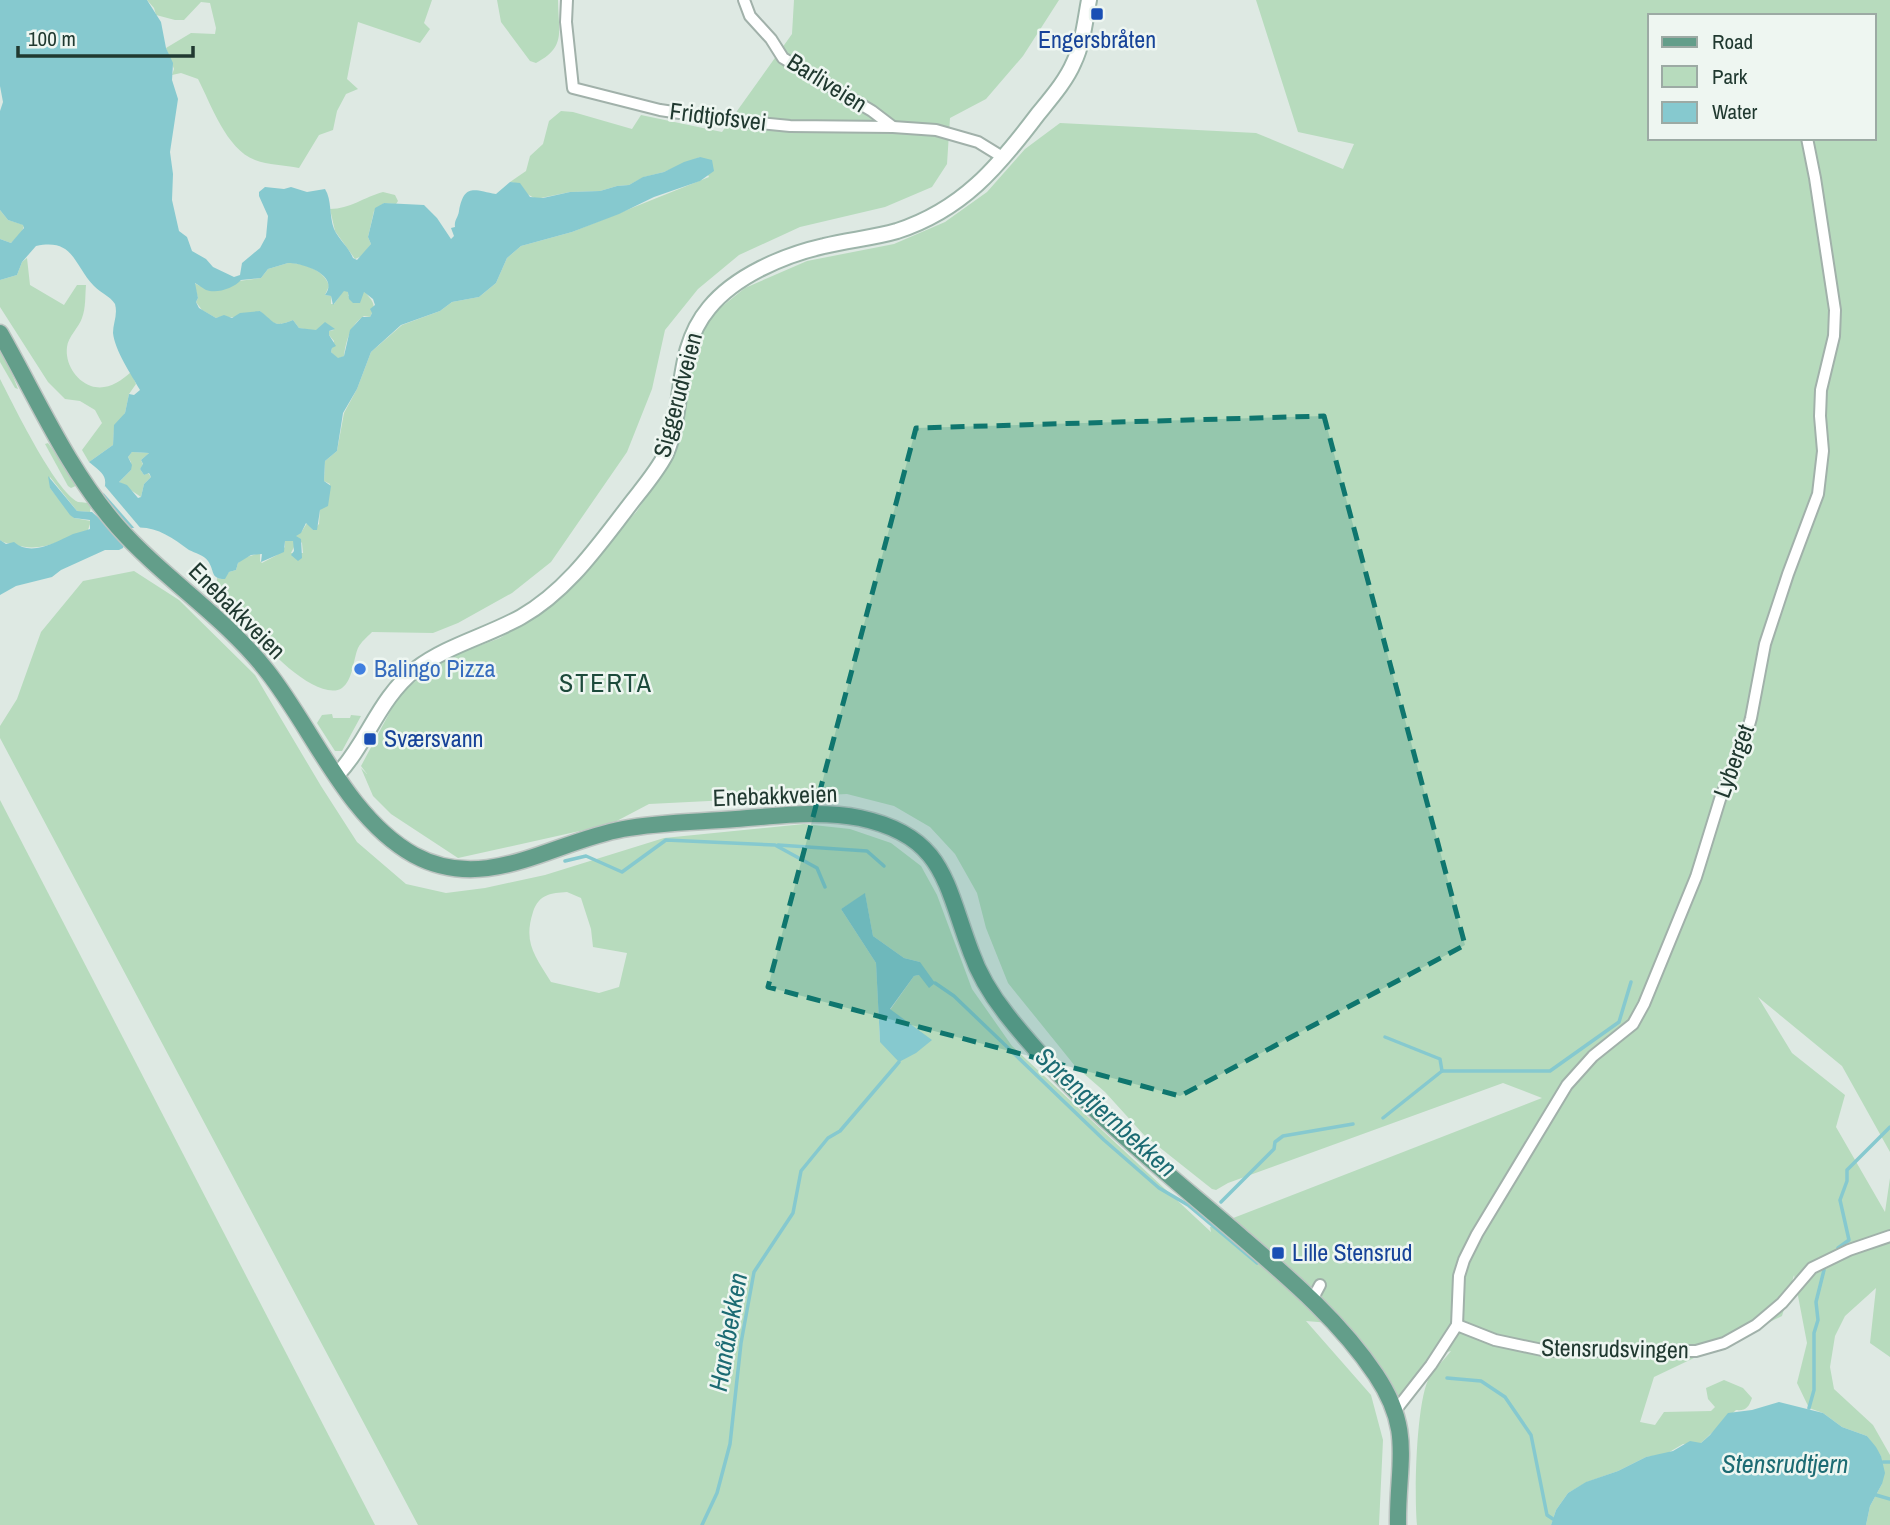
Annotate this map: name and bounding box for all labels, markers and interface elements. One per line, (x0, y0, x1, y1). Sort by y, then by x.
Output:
marker: Engersbråten (1089, 6, 1105, 22)
scale bar (18, 14, 192, 58)
legend (1648, 14, 1876, 140)
place label: Engersbråten (1038, 23, 1156, 55)
text: 100 m (28, 24, 76, 53)
text: Road (1712, 27, 1753, 56)
street label: Barliveien (781, 45, 874, 119)
text: Park (1712, 62, 1748, 91)
street label: Fridtjofsvei (668, 94, 768, 138)
text: Water (1712, 97, 1758, 126)
street label: Siggerudveien (645, 329, 709, 461)
street label: Enebakkveien (182, 555, 293, 666)
place label: Balingo Pizza (374, 652, 495, 684)
marker: Balingo Pizza (352, 661, 368, 677)
district label: STERTA (559, 665, 653, 700)
street label: Lyberget (1705, 719, 1761, 802)
place label: Sværsvann (384, 722, 484, 754)
marker: Sværsvann (362, 731, 378, 747)
street label: Enebakkveien (712, 777, 838, 813)
water label: Sprengtjernbekken (1028, 1039, 1185, 1185)
place label: Lille Stensrud (1292, 1236, 1412, 1268)
marker: Lille Stensrud (1270, 1245, 1286, 1261)
water label: Hanåbekken (700, 1270, 755, 1394)
street label: Stensrudsvingen (1541, 1331, 1689, 1365)
water label: Stensrudtjern (1722, 1446, 1848, 1481)

